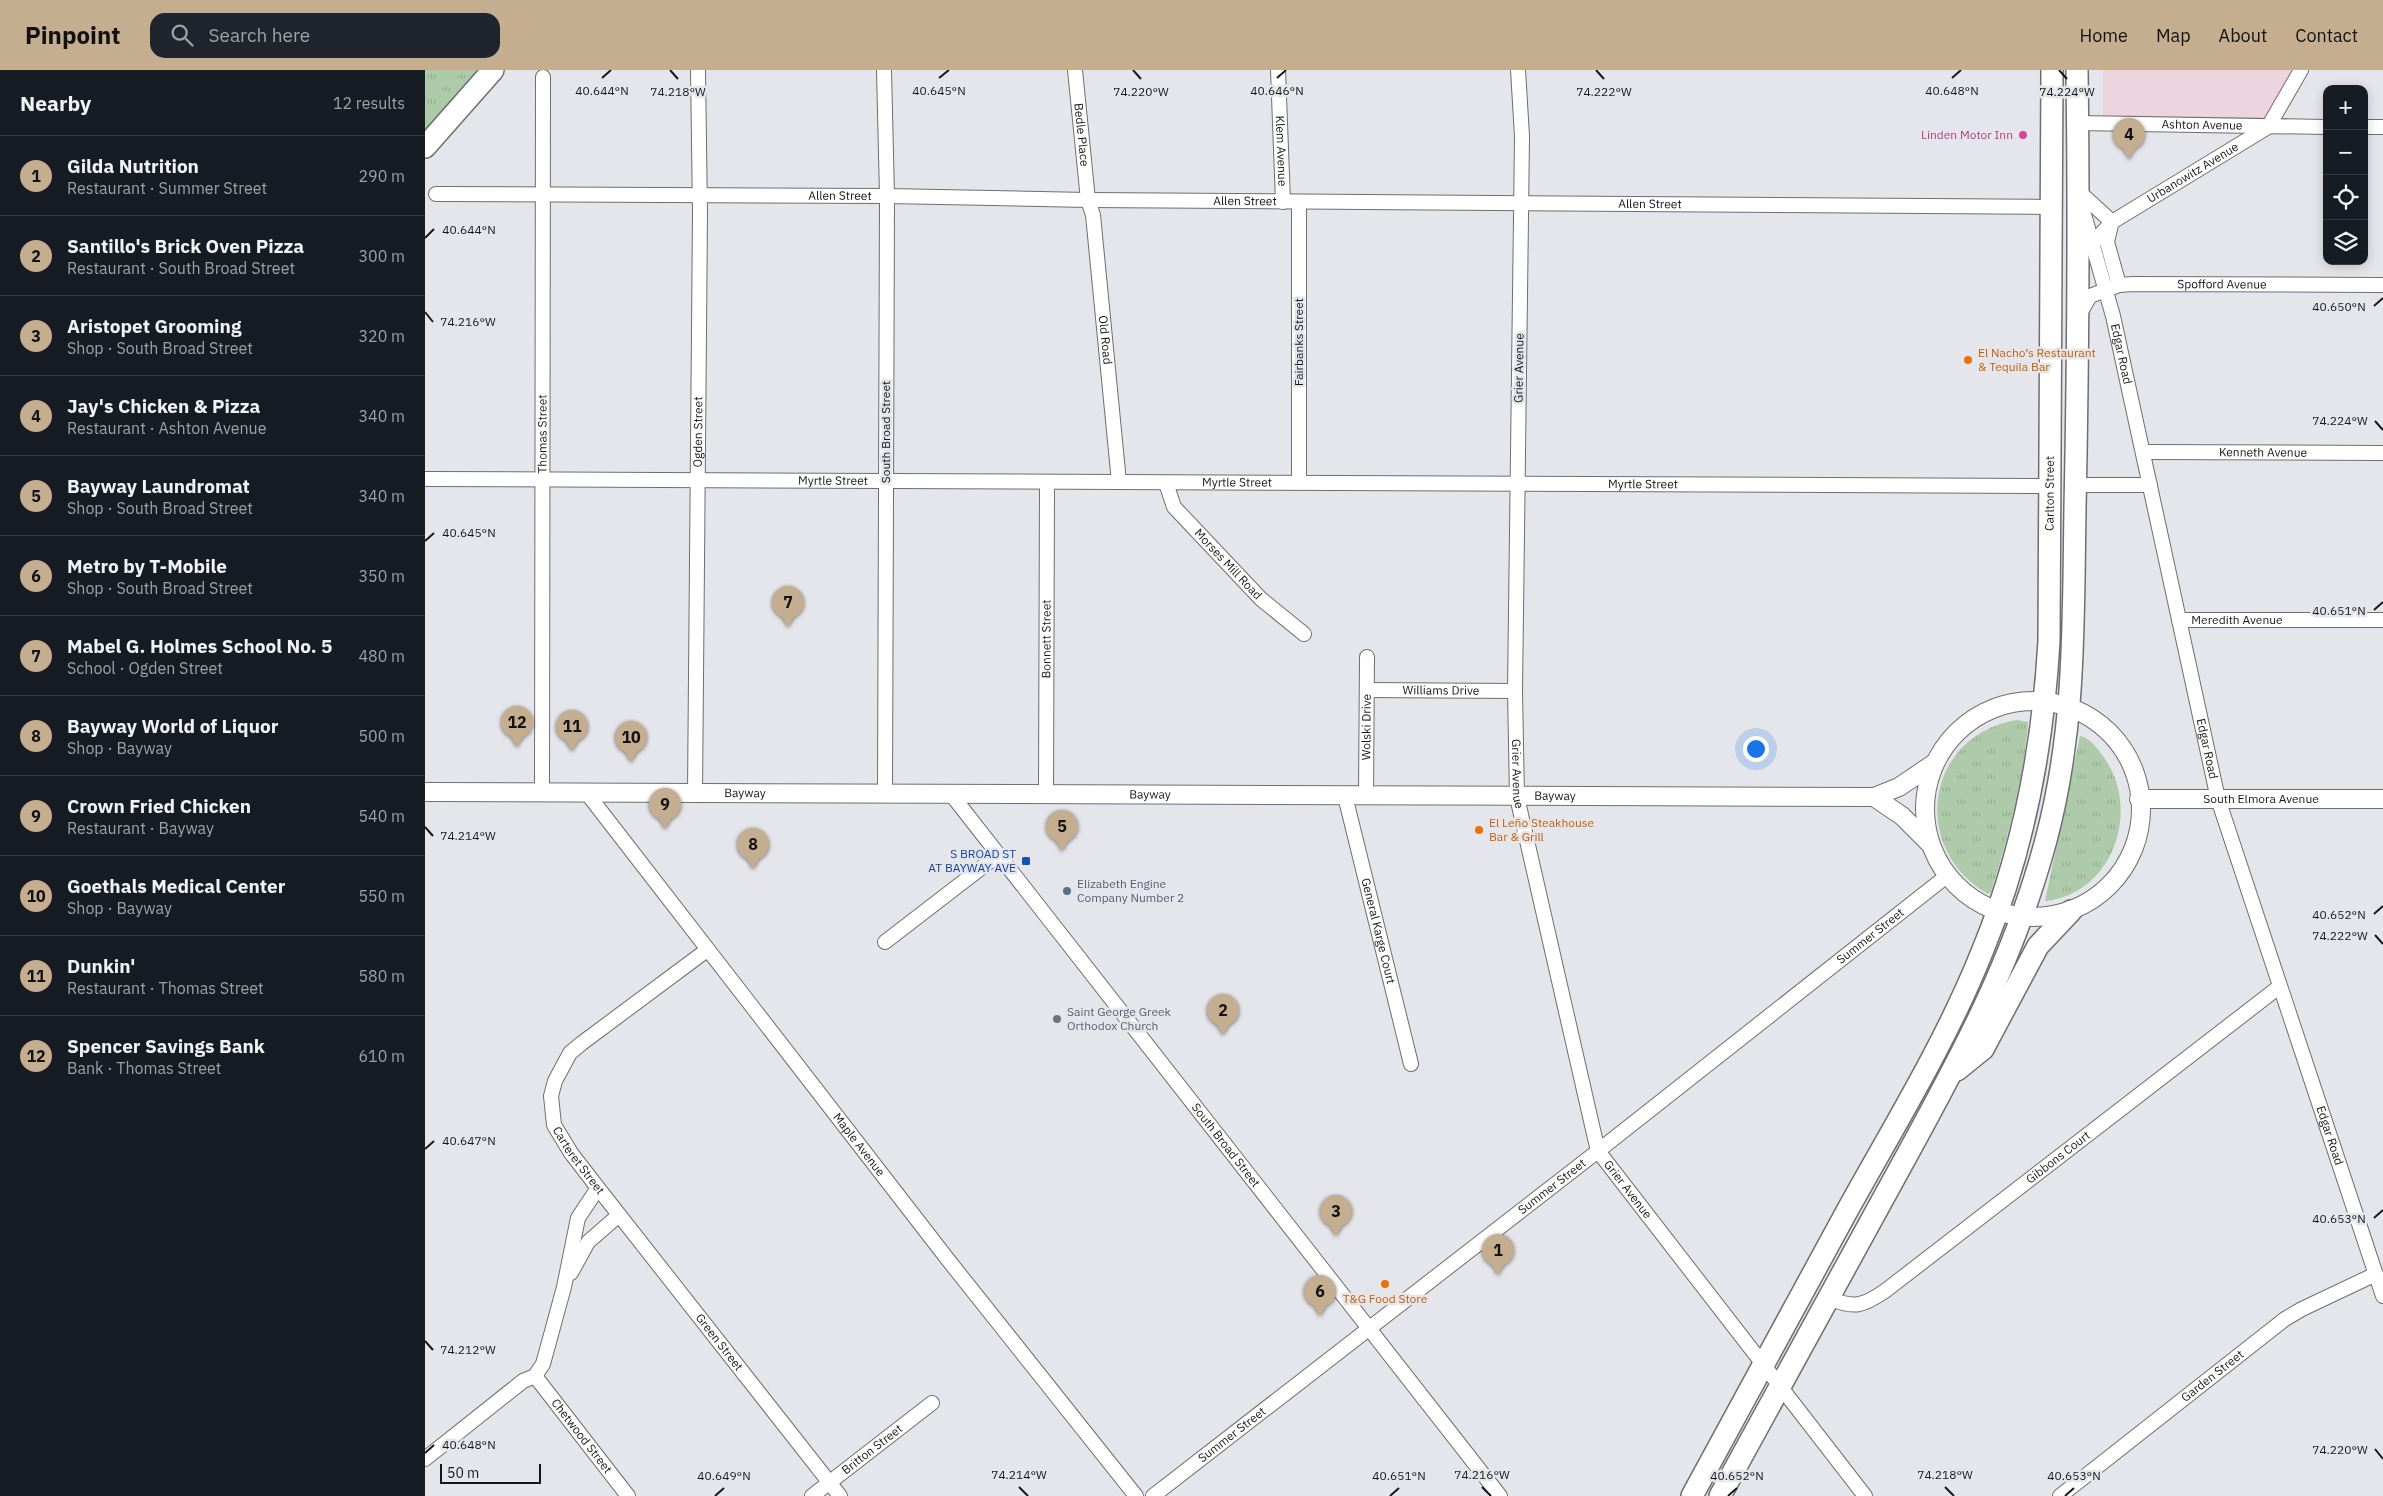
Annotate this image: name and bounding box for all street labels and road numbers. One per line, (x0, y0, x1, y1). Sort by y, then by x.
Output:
street label: Bedle Place (1071, 102, 1093, 167)
street label: Klem Avenue (1273, 115, 1290, 187)
street label: Ashton Avenue (2161, 116, 2243, 133)
street label: Urbanowitz Avenue (2144, 139, 2241, 206)
street label: Allen Street (808, 188, 872, 203)
street label: Allen Street (1213, 193, 1277, 208)
street label: Allen Street (1618, 196, 1682, 211)
street label: Spofford Avenue (2177, 276, 2267, 292)
street label: Fairbanks Street (1291, 298, 1306, 386)
street label: Old Road (1096, 315, 1116, 365)
street label: Edgar Road (2108, 322, 2136, 385)
street label: Grier Avenue (1510, 333, 1527, 403)
street label: South Broad Street (878, 381, 893, 483)
street label: Thomas Street (534, 394, 550, 474)
street label: Ogden Street (690, 396, 705, 468)
street label: Kenneth Avenue (2219, 444, 2308, 460)
street label: Carlton Street (2042, 456, 2057, 531)
street label: Myrtle Street (798, 473, 868, 488)
street label: Myrtle Street (1202, 474, 1272, 490)
street label: Myrtle Street (1608, 476, 1678, 491)
street label: Morses Mill Road (1191, 525, 1265, 602)
street label: Bonnett Street (1038, 599, 1054, 679)
street label: Meredith Avenue (2191, 612, 2283, 627)
street label: Williams Drive (1403, 682, 1480, 698)
street label: Wolski Drive (1358, 693, 1374, 760)
street label: Edgar Road (2194, 717, 2221, 780)
street label: Grier Avenue (1509, 739, 1527, 810)
street label: Bayway (724, 785, 766, 800)
street label: Bayway (1129, 786, 1171, 802)
street label: Bayway (1534, 788, 1576, 803)
street label: South Elmora Avenue (2203, 791, 2319, 806)
street label: General Karge Court (1358, 876, 1399, 985)
street label: Summer Street (1833, 905, 1907, 967)
street label: South Broad Street (1189, 1100, 1264, 1190)
street label: Edgar Road (2313, 1104, 2347, 1167)
street label: Maple Avenue (830, 1110, 889, 1179)
street label: Carteret Street (550, 1123, 608, 1197)
street label: Gibbons Court (2023, 1128, 2093, 1187)
street label: Summer Street (1515, 1155, 1589, 1217)
street label: Grier Avenue (1601, 1157, 1656, 1222)
street label: Green Street (693, 1310, 747, 1374)
street label: Garden Street (2178, 1346, 2246, 1405)
street label: Chetwood Street (548, 1395, 616, 1476)
street label: Summer Street (1195, 1403, 1269, 1465)
street label: Britton Street (838, 1421, 905, 1477)

